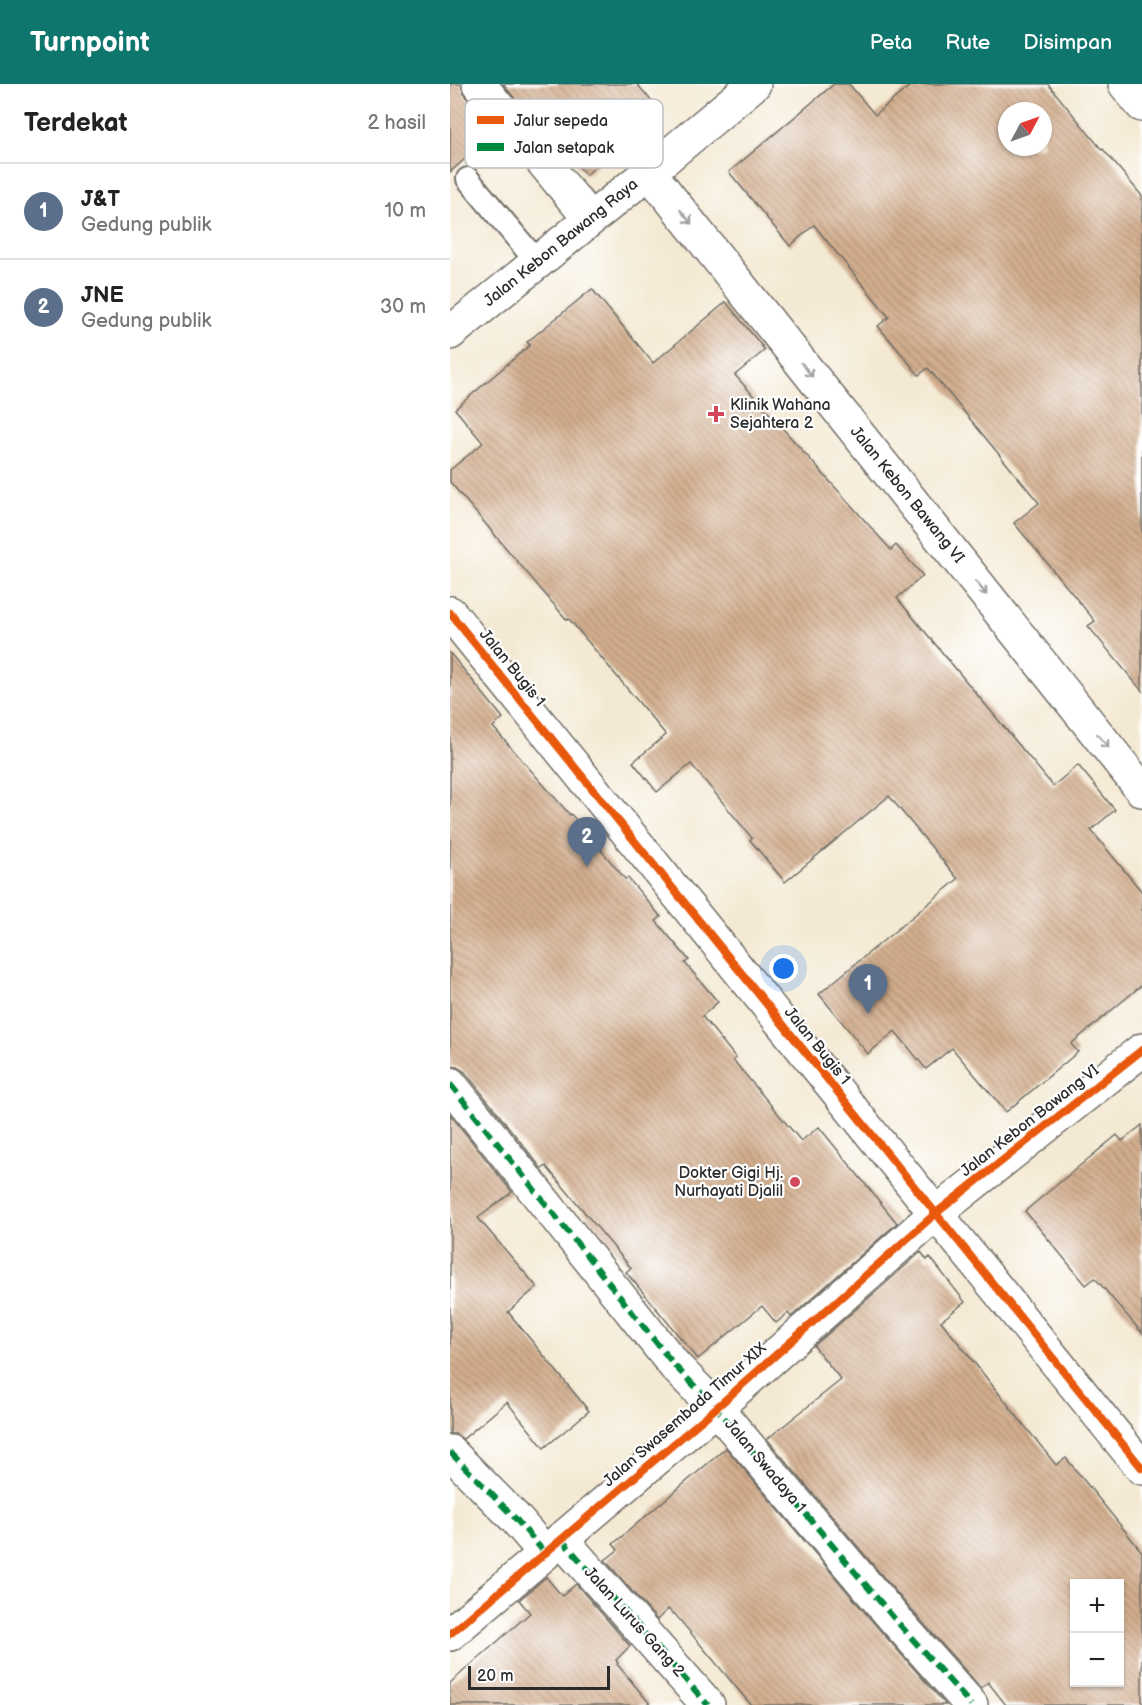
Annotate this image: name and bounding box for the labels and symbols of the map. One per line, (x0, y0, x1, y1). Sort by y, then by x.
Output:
legend (465, 99, 663, 168)
north arrow (998, 102, 1052, 156)
text: Jalur sepeda (514, 112, 608, 131)
text: Jalan setapak (514, 139, 614, 158)
street label: Jalan Kebon Bawang Raya (480, 175, 642, 311)
one-way arrow (679, 209, 692, 225)
one-way arrow (801, 362, 814, 378)
place label: Klinik Wahana Sejahtera 2 (730, 396, 831, 433)
marker: Klinik Wahana Sejahtera 2 (707, 405, 725, 423)
street label: Jalan Kebon Bawang VI (846, 423, 968, 567)
one-way arrow (975, 580, 988, 596)
street label: Jalan Bugis 1 (475, 625, 549, 711)
one-way arrow (1096, 732, 1109, 748)
pin: 2 (568, 818, 606, 867)
your location (769, 954, 798, 983)
pin: 1 (848, 964, 888, 1014)
street label: Jalan Bugis 1 (780, 1003, 854, 1089)
street label: Jalan Kebon Bawang VI (957, 1061, 1103, 1181)
place label: Dokter Gigi Hj. Nurhayati Djalil (674, 1164, 783, 1201)
marker: Dokter Gigi Hj. Nurhayati Djalil (788, 1175, 802, 1189)
street label: Jalan Swasembada Timur XIX (600, 1338, 771, 1491)
street label: Jalan Swadaya 1 (720, 1415, 810, 1517)
street label: Jalan Lurus Gang 2 (580, 1563, 689, 1681)
scale bar (468, 1663, 610, 1690)

